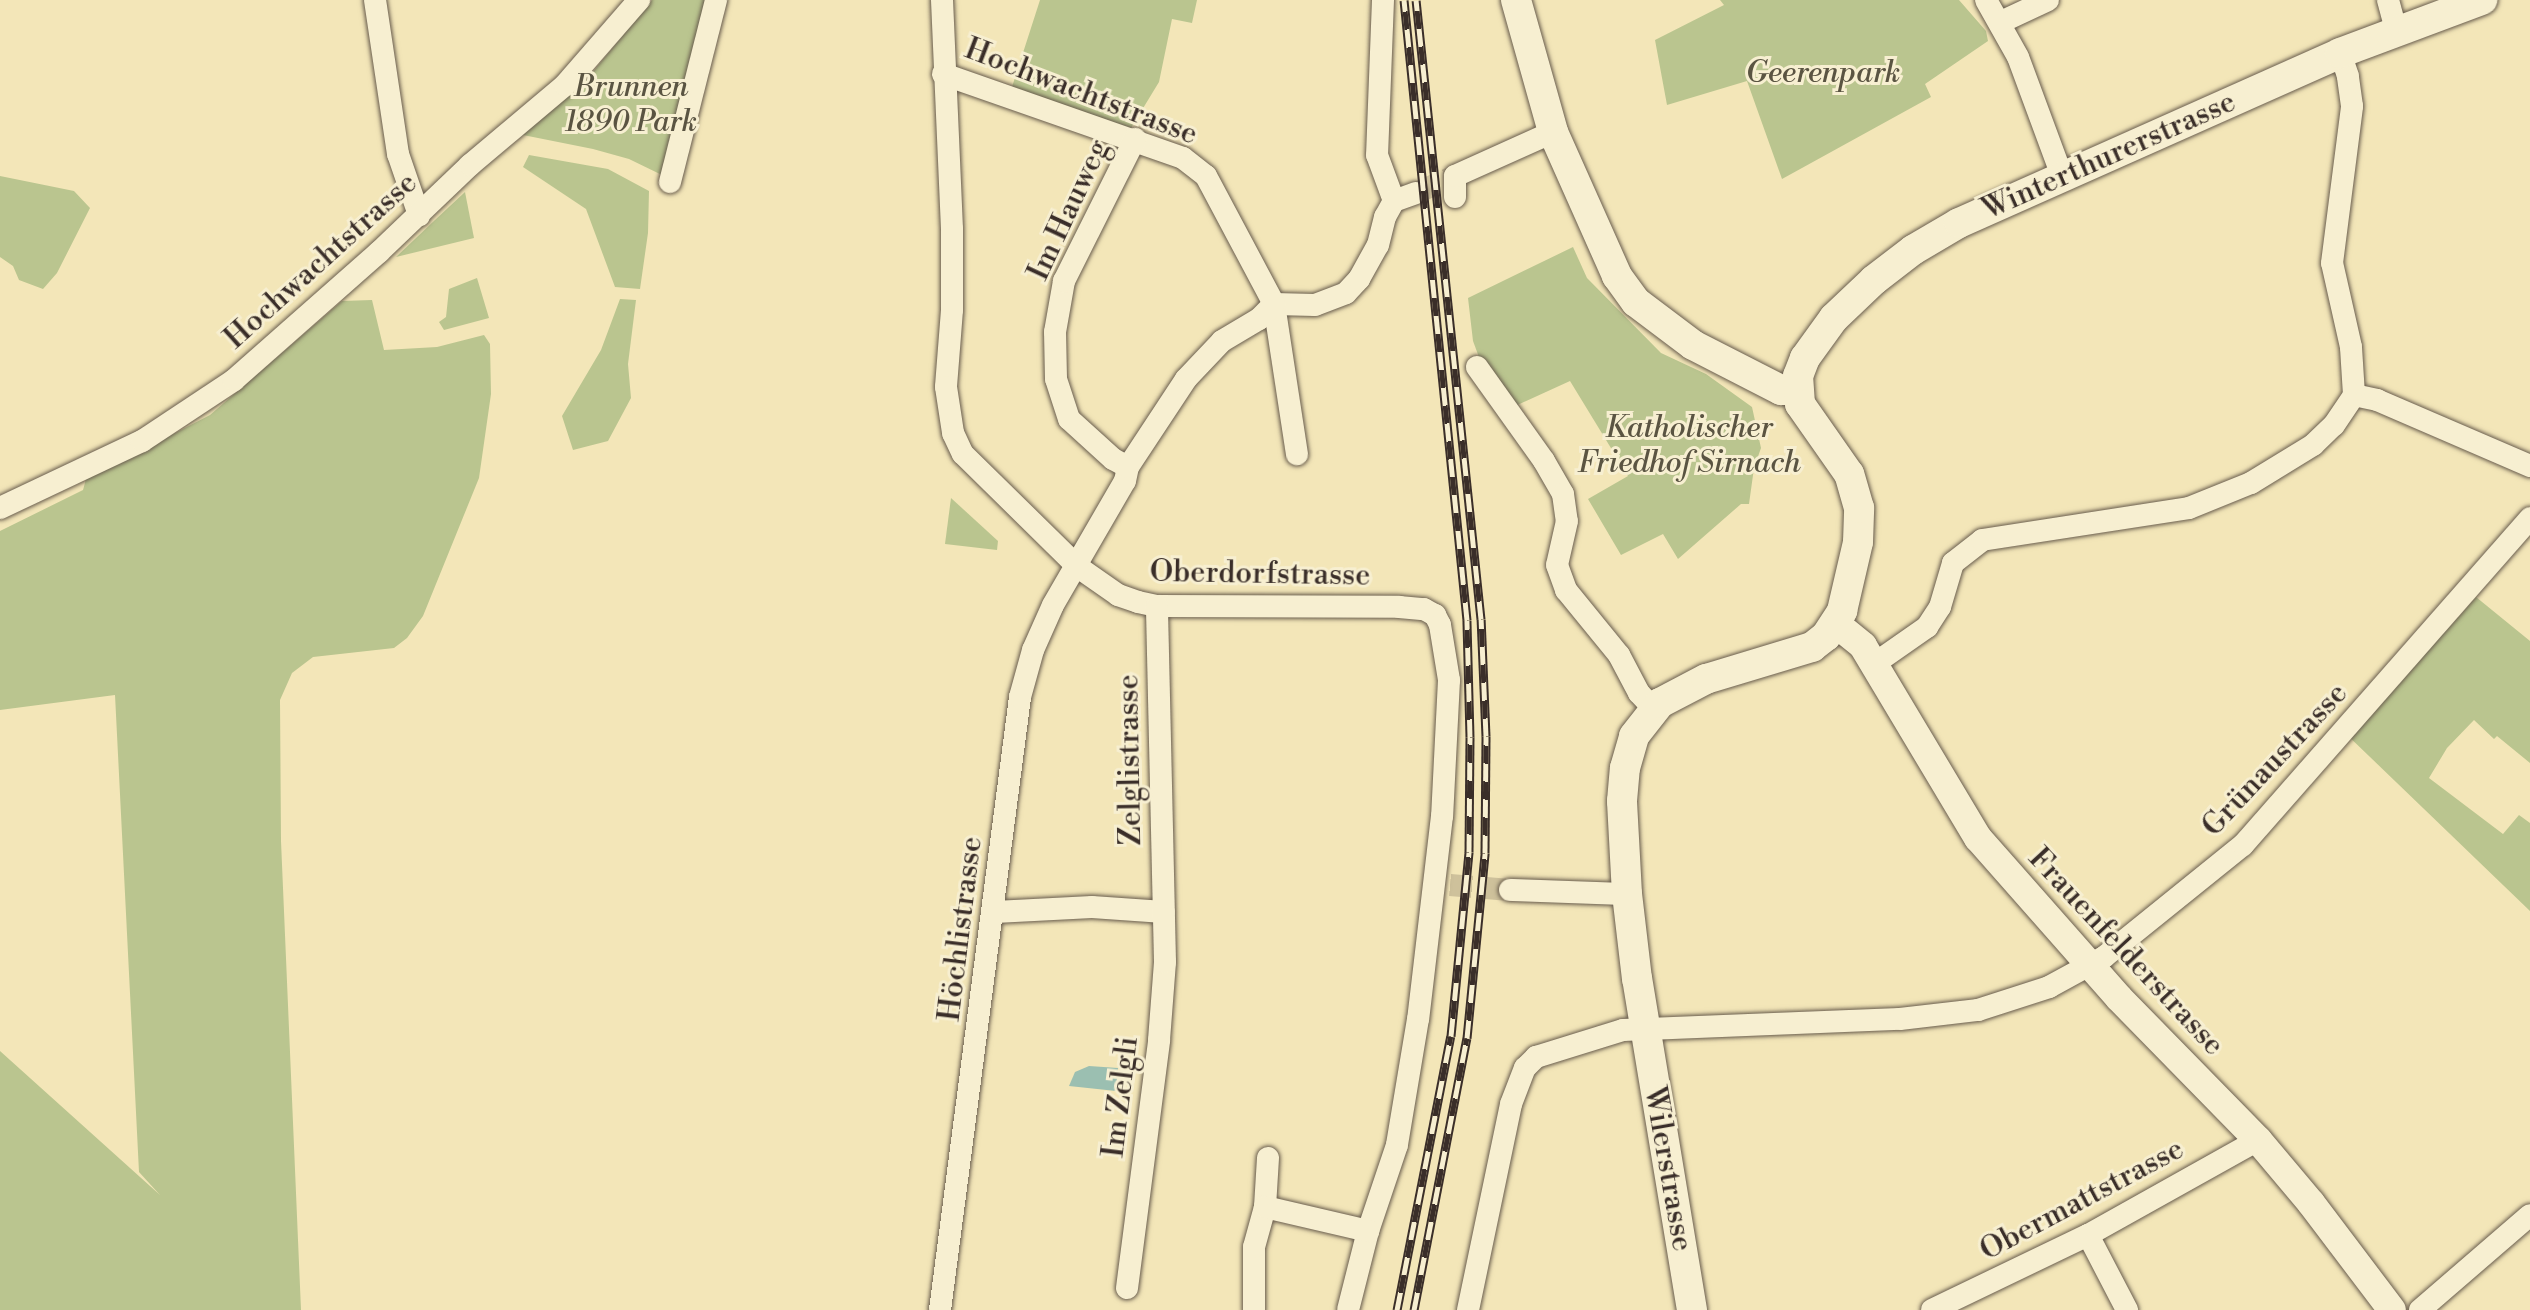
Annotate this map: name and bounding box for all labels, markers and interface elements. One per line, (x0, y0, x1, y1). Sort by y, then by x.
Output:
street label: Hochwachtstrasse (960, 31, 1202, 153)
park label: Geerenpark (1746, 55, 1900, 91)
park label: Brunnen 1890 Park (565, 69, 697, 140)
street label: Winterthurerstrasse (1977, 84, 2241, 228)
street label: Im Hauweg (1021, 134, 1117, 286)
street label: Hochwachtstrasse (217, 165, 425, 357)
park label: Katholischer Friedhof Sirnach (1577, 410, 1801, 480)
street label: Oberdorfstrasse (1149, 554, 1371, 594)
street label: Zelglistrasse (1111, 674, 1149, 846)
street label: Grünaustrasse (2195, 676, 2355, 844)
street label: Höchlistrasse (932, 835, 990, 1023)
street label: Frauenfelderstrasse (2021, 841, 2231, 1063)
street label: Im Zelgli (1096, 1034, 1146, 1160)
street label: Wilerstrasse (1636, 1084, 1700, 1254)
street label: Obermattstrasse (1974, 1131, 2190, 1269)

